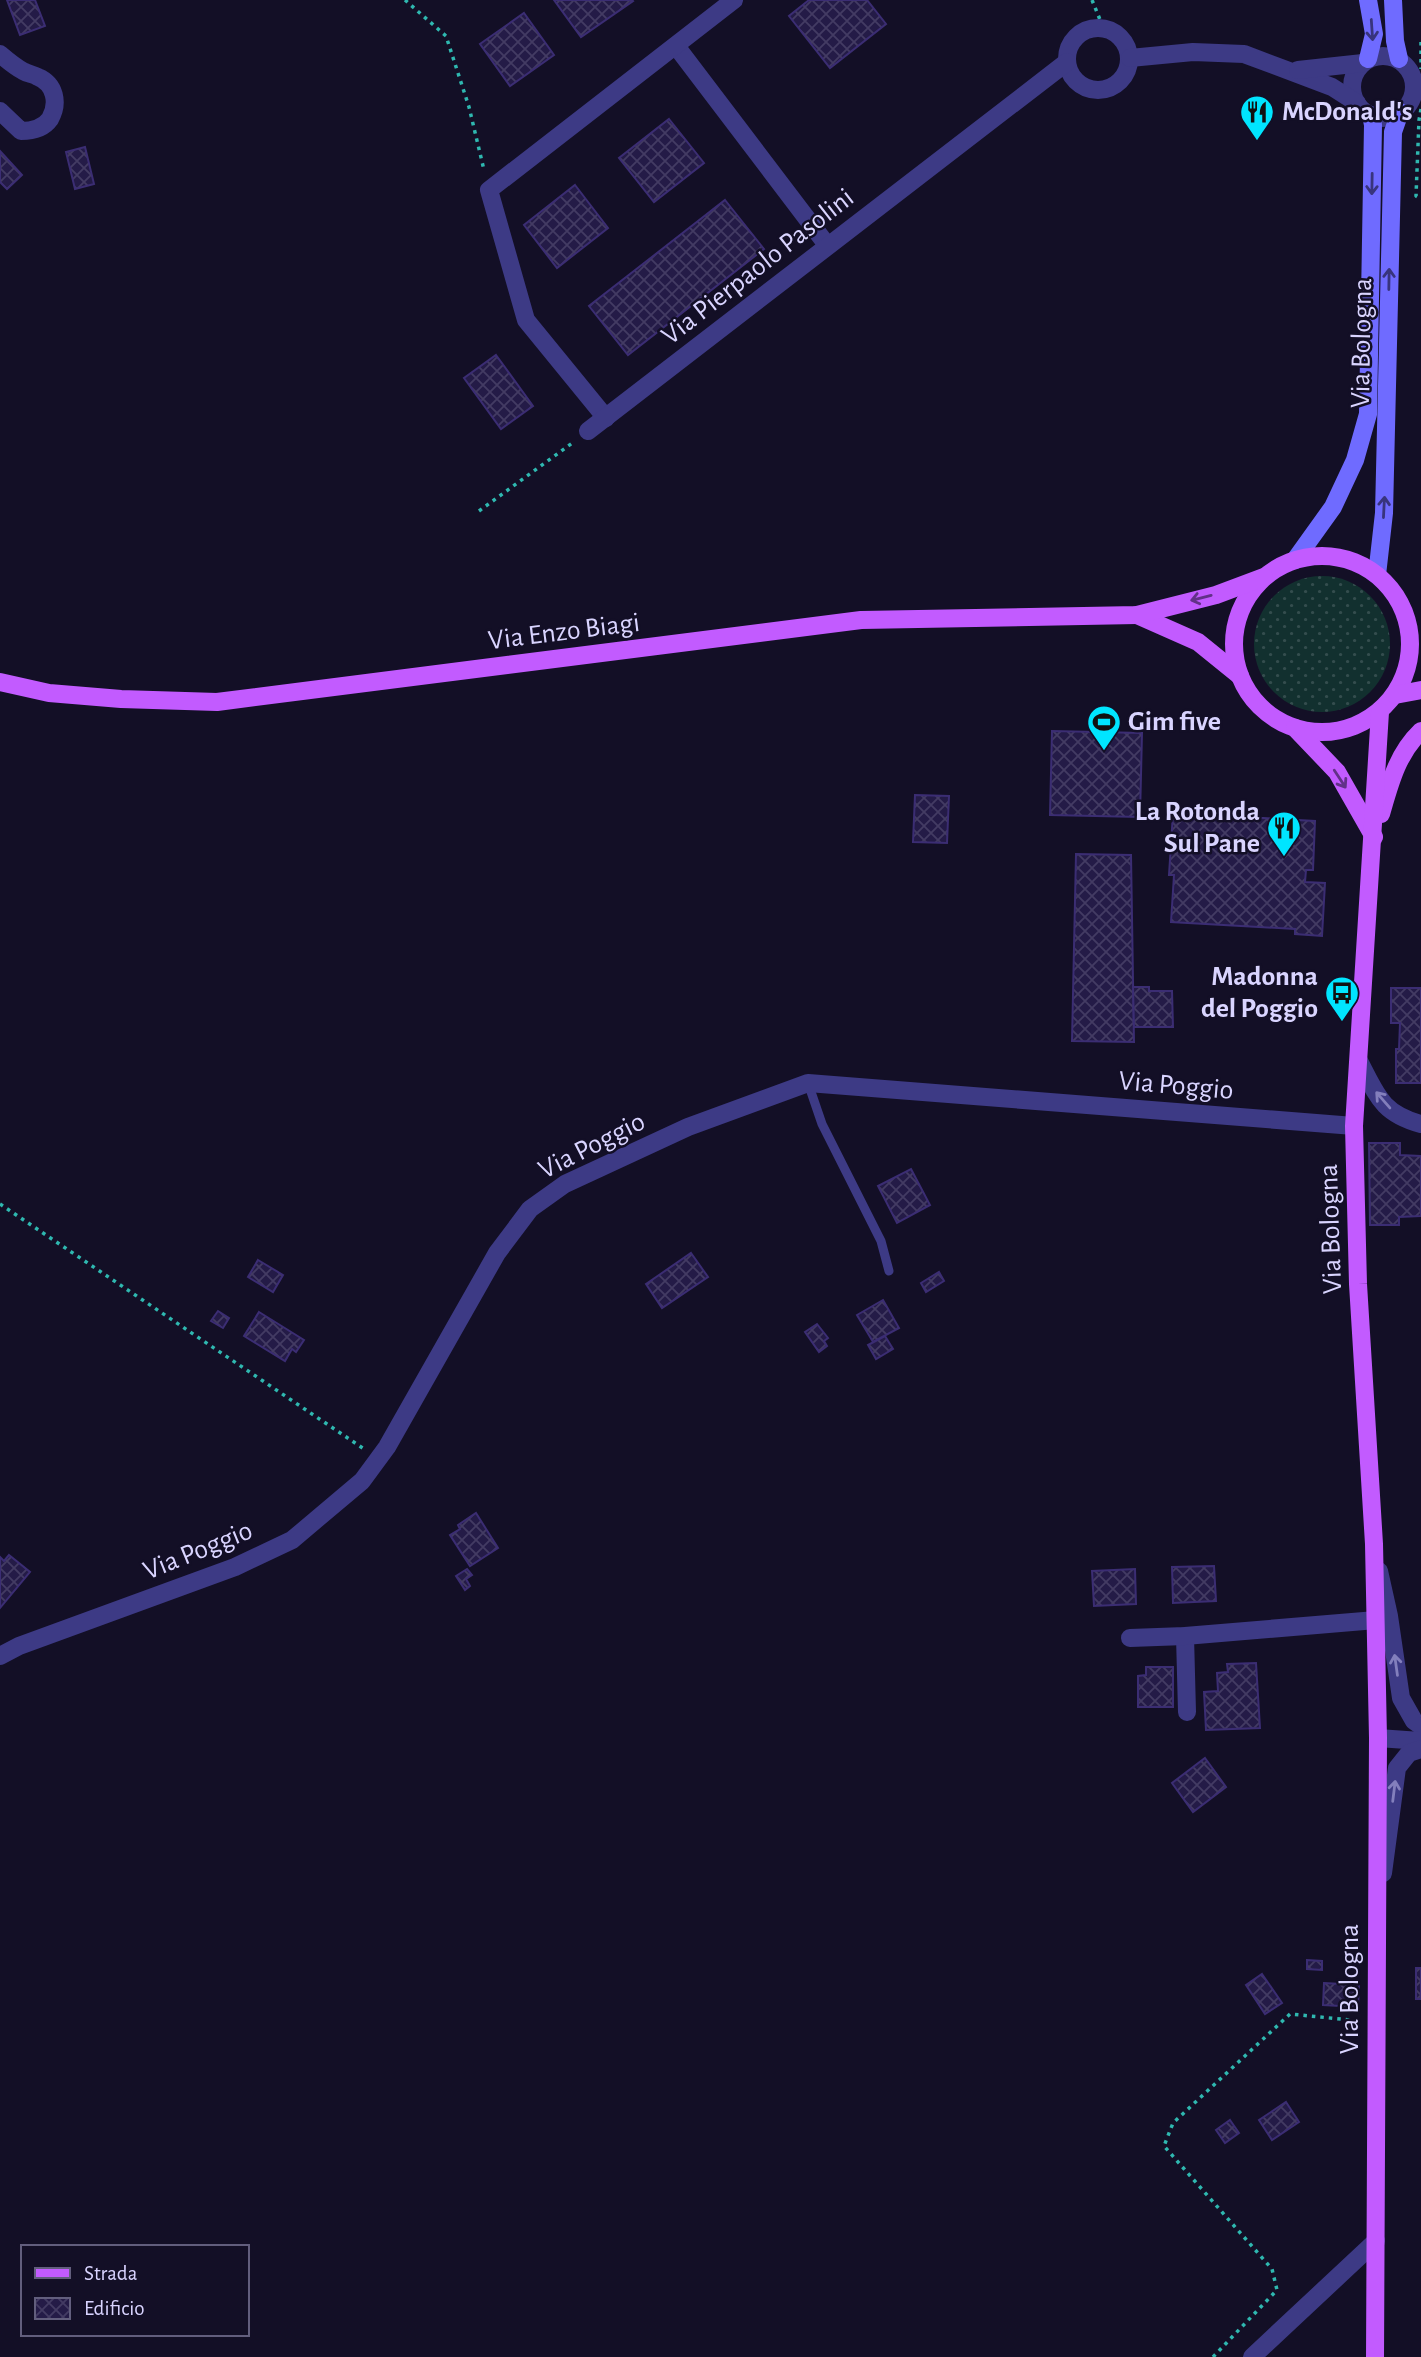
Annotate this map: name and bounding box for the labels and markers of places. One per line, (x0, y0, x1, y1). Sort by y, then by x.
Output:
restaurant icon: McDonald's (1238, 93, 1276, 142)
place label: McDonald's (1282, 98, 1412, 126)
sports icon: Gim five (1085, 703, 1123, 752)
place label: Gim five (1128, 708, 1221, 736)
place label: La Rotonda Sul Pane (1135, 798, 1260, 858)
restaurant icon: La Rotonda Sul Pane (1265, 809, 1303, 858)
place label: Madonna del Poggio (1201, 963, 1318, 1023)
bus stop icon: Madonna del Poggio (1323, 974, 1361, 1023)

